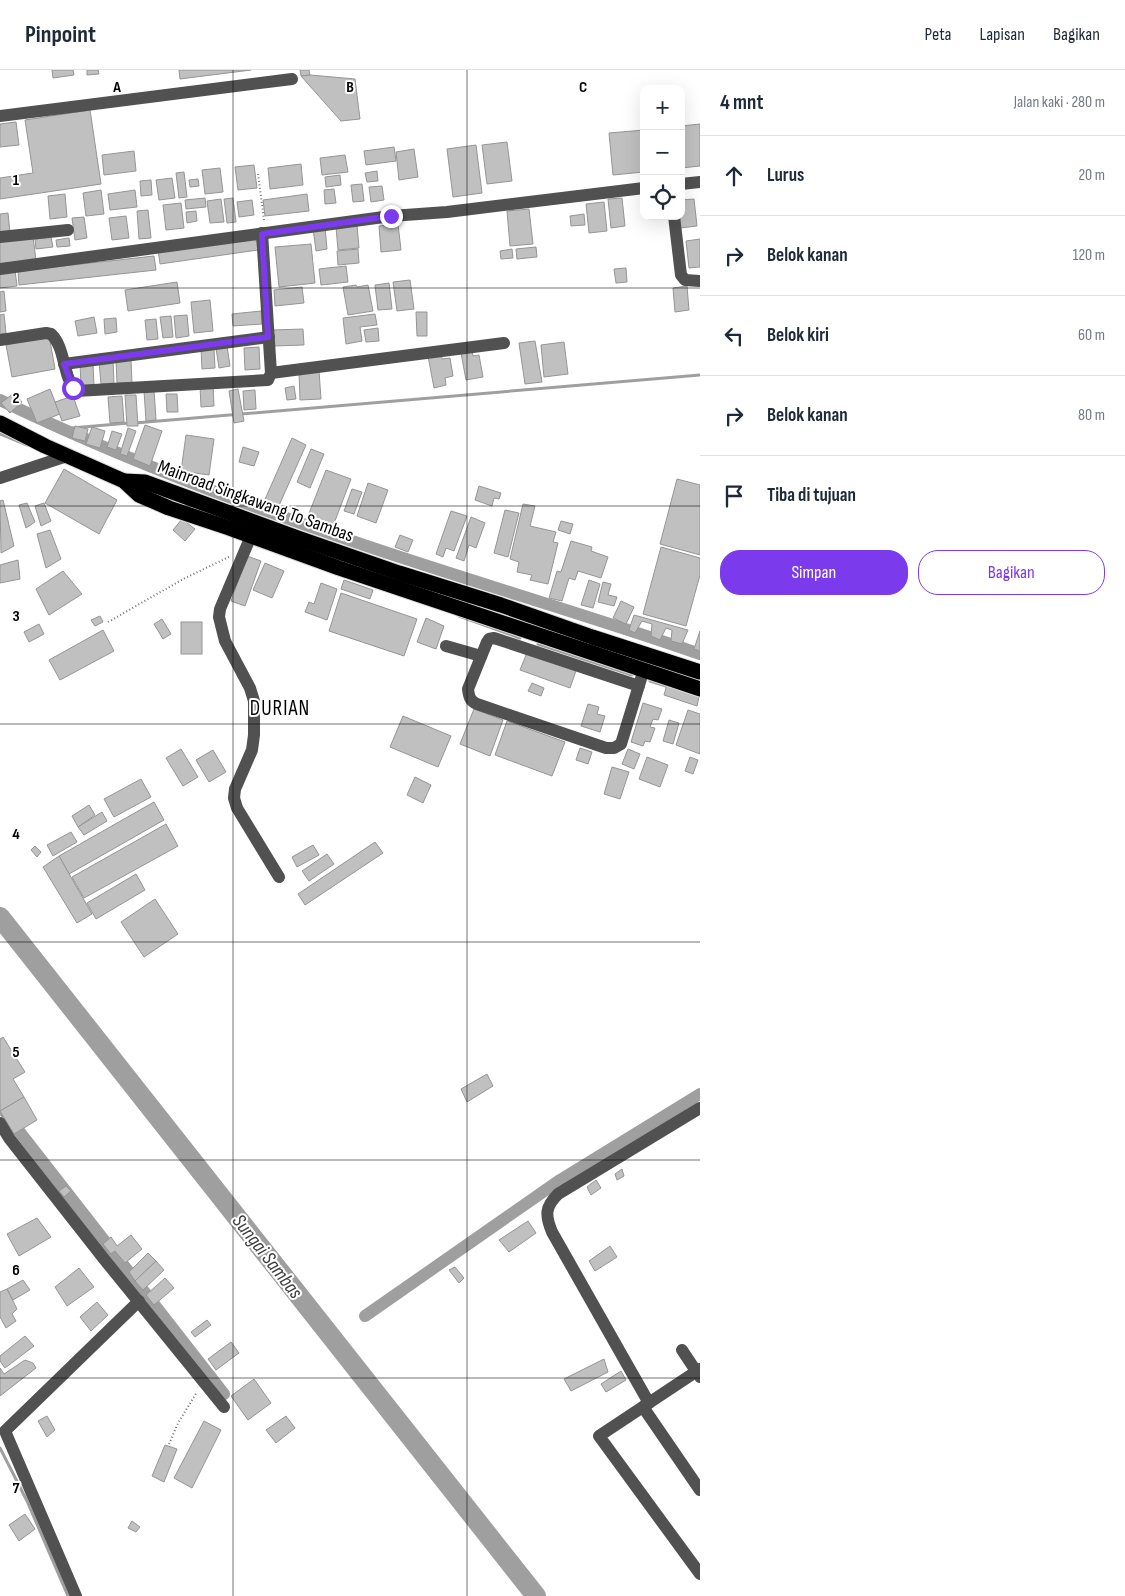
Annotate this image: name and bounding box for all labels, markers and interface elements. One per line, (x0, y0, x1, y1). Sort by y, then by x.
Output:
text: Pinpoint (25, 20, 96, 49)
text: Peta (924, 24, 952, 45)
text: Lapisan (980, 24, 1025, 45)
text: Bagikan (1053, 24, 1100, 45)
text: A (112, 78, 121, 97)
text: B (346, 78, 354, 97)
text: C (579, 78, 587, 97)
map controls (640, 85, 685, 220)
button: + (640, 85, 685, 130)
text: 4 mnt (720, 90, 763, 115)
text: Jalan kaki · 280 m (1014, 93, 1105, 112)
button: − (640, 130, 685, 175)
icon: ahead (720, 162, 748, 190)
text: Lurus (767, 164, 804, 187)
text: 20 m (1078, 166, 1105, 185)
text: 1 (13, 171, 20, 190)
button: locate (640, 175, 685, 220)
route end (380, 205, 403, 228)
icon: right (720, 242, 748, 270)
text: Belok kanan (767, 244, 848, 267)
text: 120 m (1073, 246, 1105, 265)
icon: left (720, 322, 748, 350)
text: Belok kiri (767, 324, 829, 347)
text: 60 m (1078, 326, 1105, 345)
route start (62, 377, 85, 400)
text: 2 (12, 389, 20, 408)
icon: right (720, 402, 748, 430)
text: Belok kanan (767, 404, 848, 427)
text: 80 m (1078, 406, 1105, 425)
street label: Mainroad Singkawang To Sambas (154, 455, 357, 548)
icon: arrive (720, 482, 748, 510)
text: Tiba di tujuan (767, 484, 856, 507)
button: Simpan (720, 550, 908, 595)
button: Bagikan (918, 550, 1105, 595)
text: 3 (12, 607, 20, 626)
district label: DURIAN (250, 696, 310, 721)
text: 4 (12, 825, 20, 844)
text: 5 (12, 1043, 20, 1062)
water label: Sungai Sambas (227, 1210, 308, 1304)
text: 6 (12, 1261, 20, 1280)
text: 7 (13, 1479, 20, 1498)

